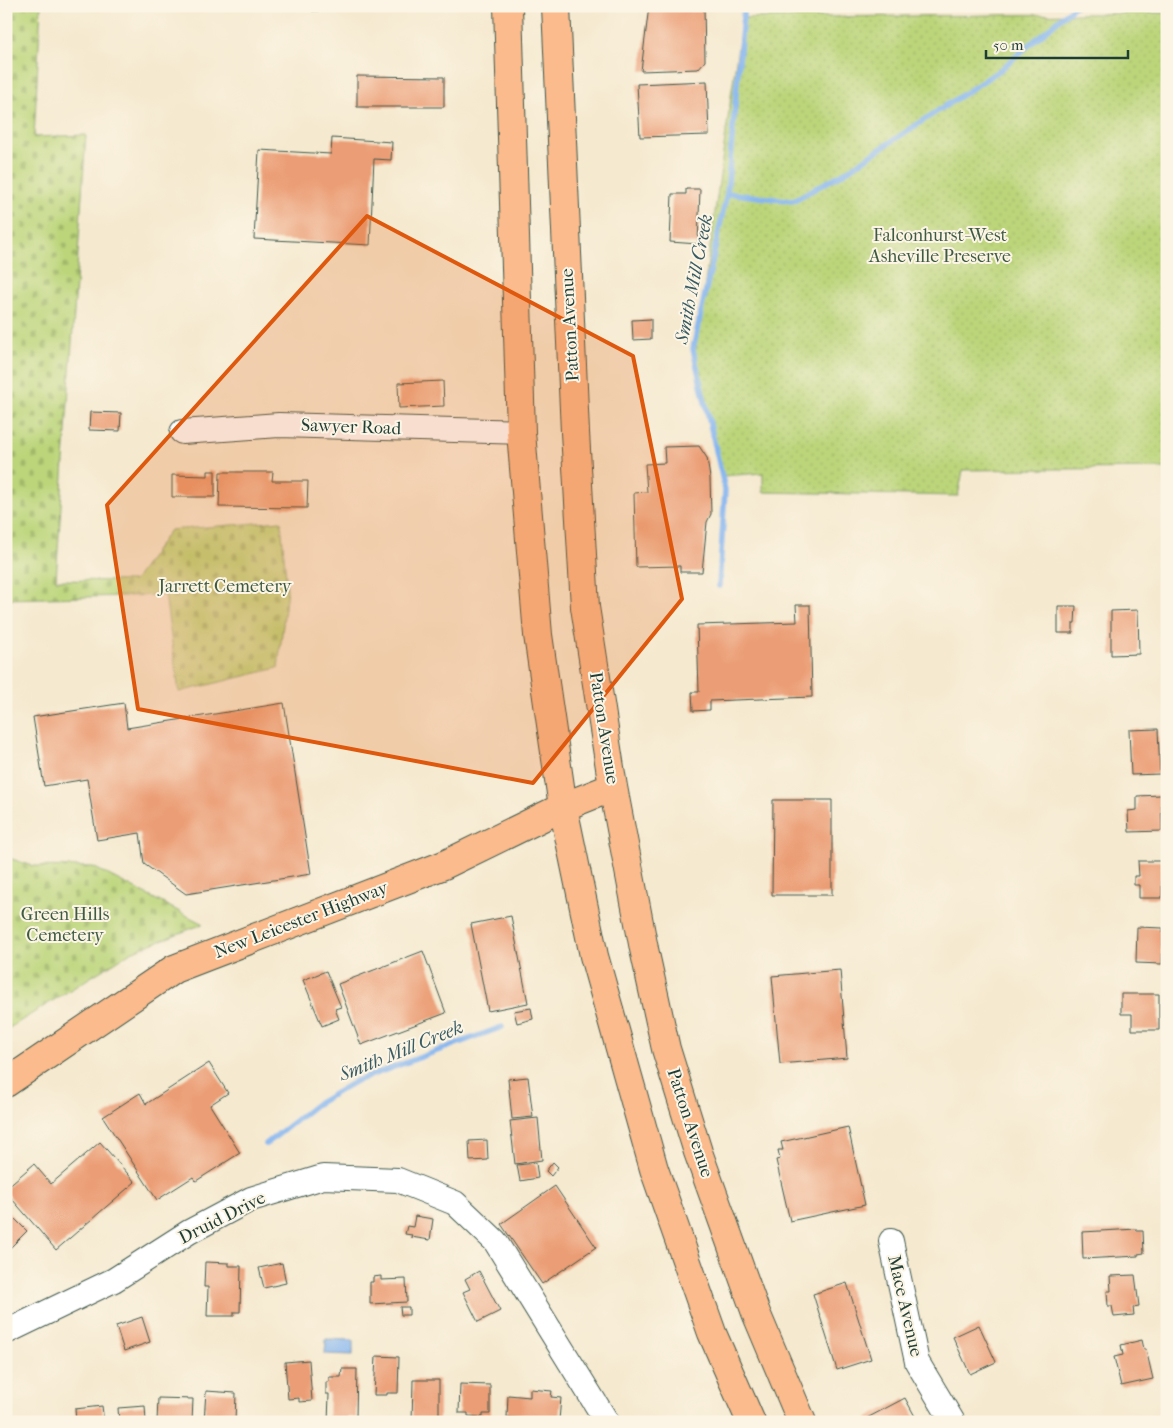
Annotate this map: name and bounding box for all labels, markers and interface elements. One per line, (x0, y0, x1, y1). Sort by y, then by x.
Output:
scale bar (986, 28, 1128, 60)
text: 50 m (993, 36, 1024, 54)
water label: Smith Mill Creek (670, 212, 717, 347)
park label: Falconhurst-West Asheville Preserve (868, 225, 1011, 267)
street label: Patton Avenue (557, 268, 583, 382)
street label: Sawyer Road (300, 415, 402, 439)
park label: Jarrett Cemetery (157, 576, 293, 597)
street label: Patton Avenue (585, 670, 623, 786)
street label: New Leicester Highway (211, 877, 392, 963)
park label: Green Hills Cemetery (21, 904, 110, 946)
water label: Smith Mill Creek (335, 1016, 466, 1086)
street label: Patton Avenue (663, 1066, 718, 1180)
street label: Druid Drive (175, 1187, 269, 1249)
street label: Mace Avenue (883, 1253, 927, 1359)

